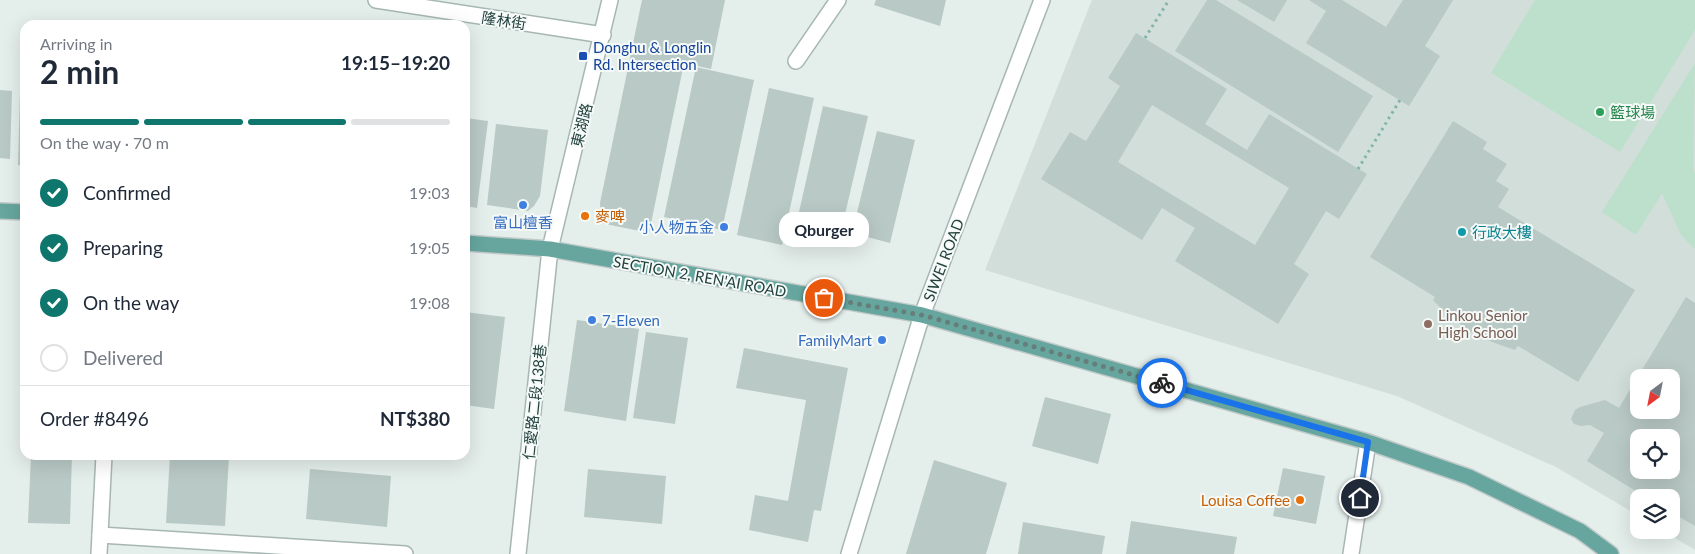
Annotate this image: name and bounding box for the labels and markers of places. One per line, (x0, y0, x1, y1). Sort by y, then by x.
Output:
place label: Donghu & Longlin Rd. Intersection (593, 38, 711, 73)
marker: Donghu & Longlin Rd. Intersection (577, 50, 589, 62)
place label: 籃球場 (1610, 103, 1655, 121)
marker: 籃球場 (1594, 106, 1606, 118)
marker: 富山檀香 (517, 199, 529, 211)
place label: 麥啤 (595, 207, 625, 225)
marker: 麥啤 (579, 210, 591, 222)
place label: 富山檀香 (493, 213, 553, 231)
callout: Qburger (779, 213, 869, 248)
place label: 小人物五金 (639, 218, 714, 236)
marker: 小人物五金 (718, 221, 730, 233)
place label: 行政大樓 (1472, 223, 1532, 241)
marker: 行政大樓 (1456, 226, 1468, 238)
pin (803, 277, 845, 319)
place label: Linkou Senior High School (1438, 306, 1528, 341)
place label: 7-Eleven (602, 311, 660, 329)
marker: 7-Eleven (586, 314, 598, 326)
marker: Linkou Senior High School (1422, 318, 1434, 330)
place label: FamilyMart (798, 331, 873, 349)
marker: FamilyMart (876, 334, 888, 346)
pin (1339, 477, 1381, 519)
place label: Louisa Coffee (1201, 491, 1290, 509)
marker: Louisa Coffee (1294, 494, 1306, 506)

